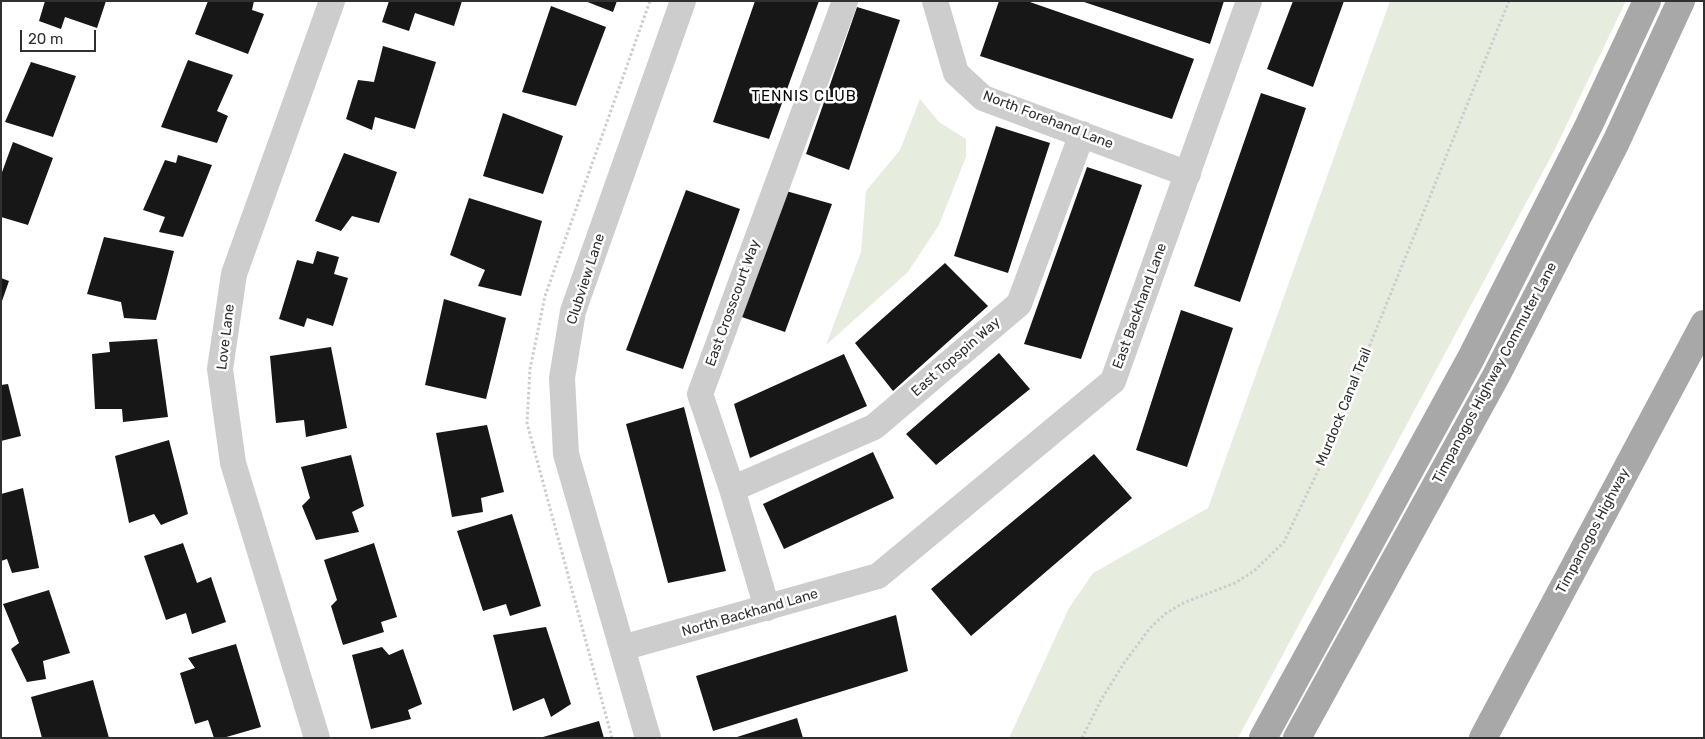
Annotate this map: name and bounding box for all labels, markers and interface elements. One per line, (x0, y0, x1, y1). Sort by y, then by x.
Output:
scale bar (22, 20, 99, 52)
text: 20 m (28, 30, 63, 48)
street label: North Forehand Lane (981, 87, 1115, 153)
district label: TENNIS CLUB (750, 88, 858, 106)
street label: Clubview Lane (563, 231, 609, 327)
street label: East Crosscourt Way (702, 237, 764, 369)
street label: East Backhand Lane (1109, 241, 1171, 371)
street label: Timpanogos Highway Commuter Lane (1429, 260, 1561, 486)
street label: Love Lane (214, 303, 238, 371)
street label: East Topspin Way (908, 314, 1004, 400)
street label: Murdock Canal Trail (1313, 345, 1375, 469)
street label: Timpanogos Highway (1553, 465, 1633, 597)
street label: North Backhand Lane (680, 585, 820, 641)

